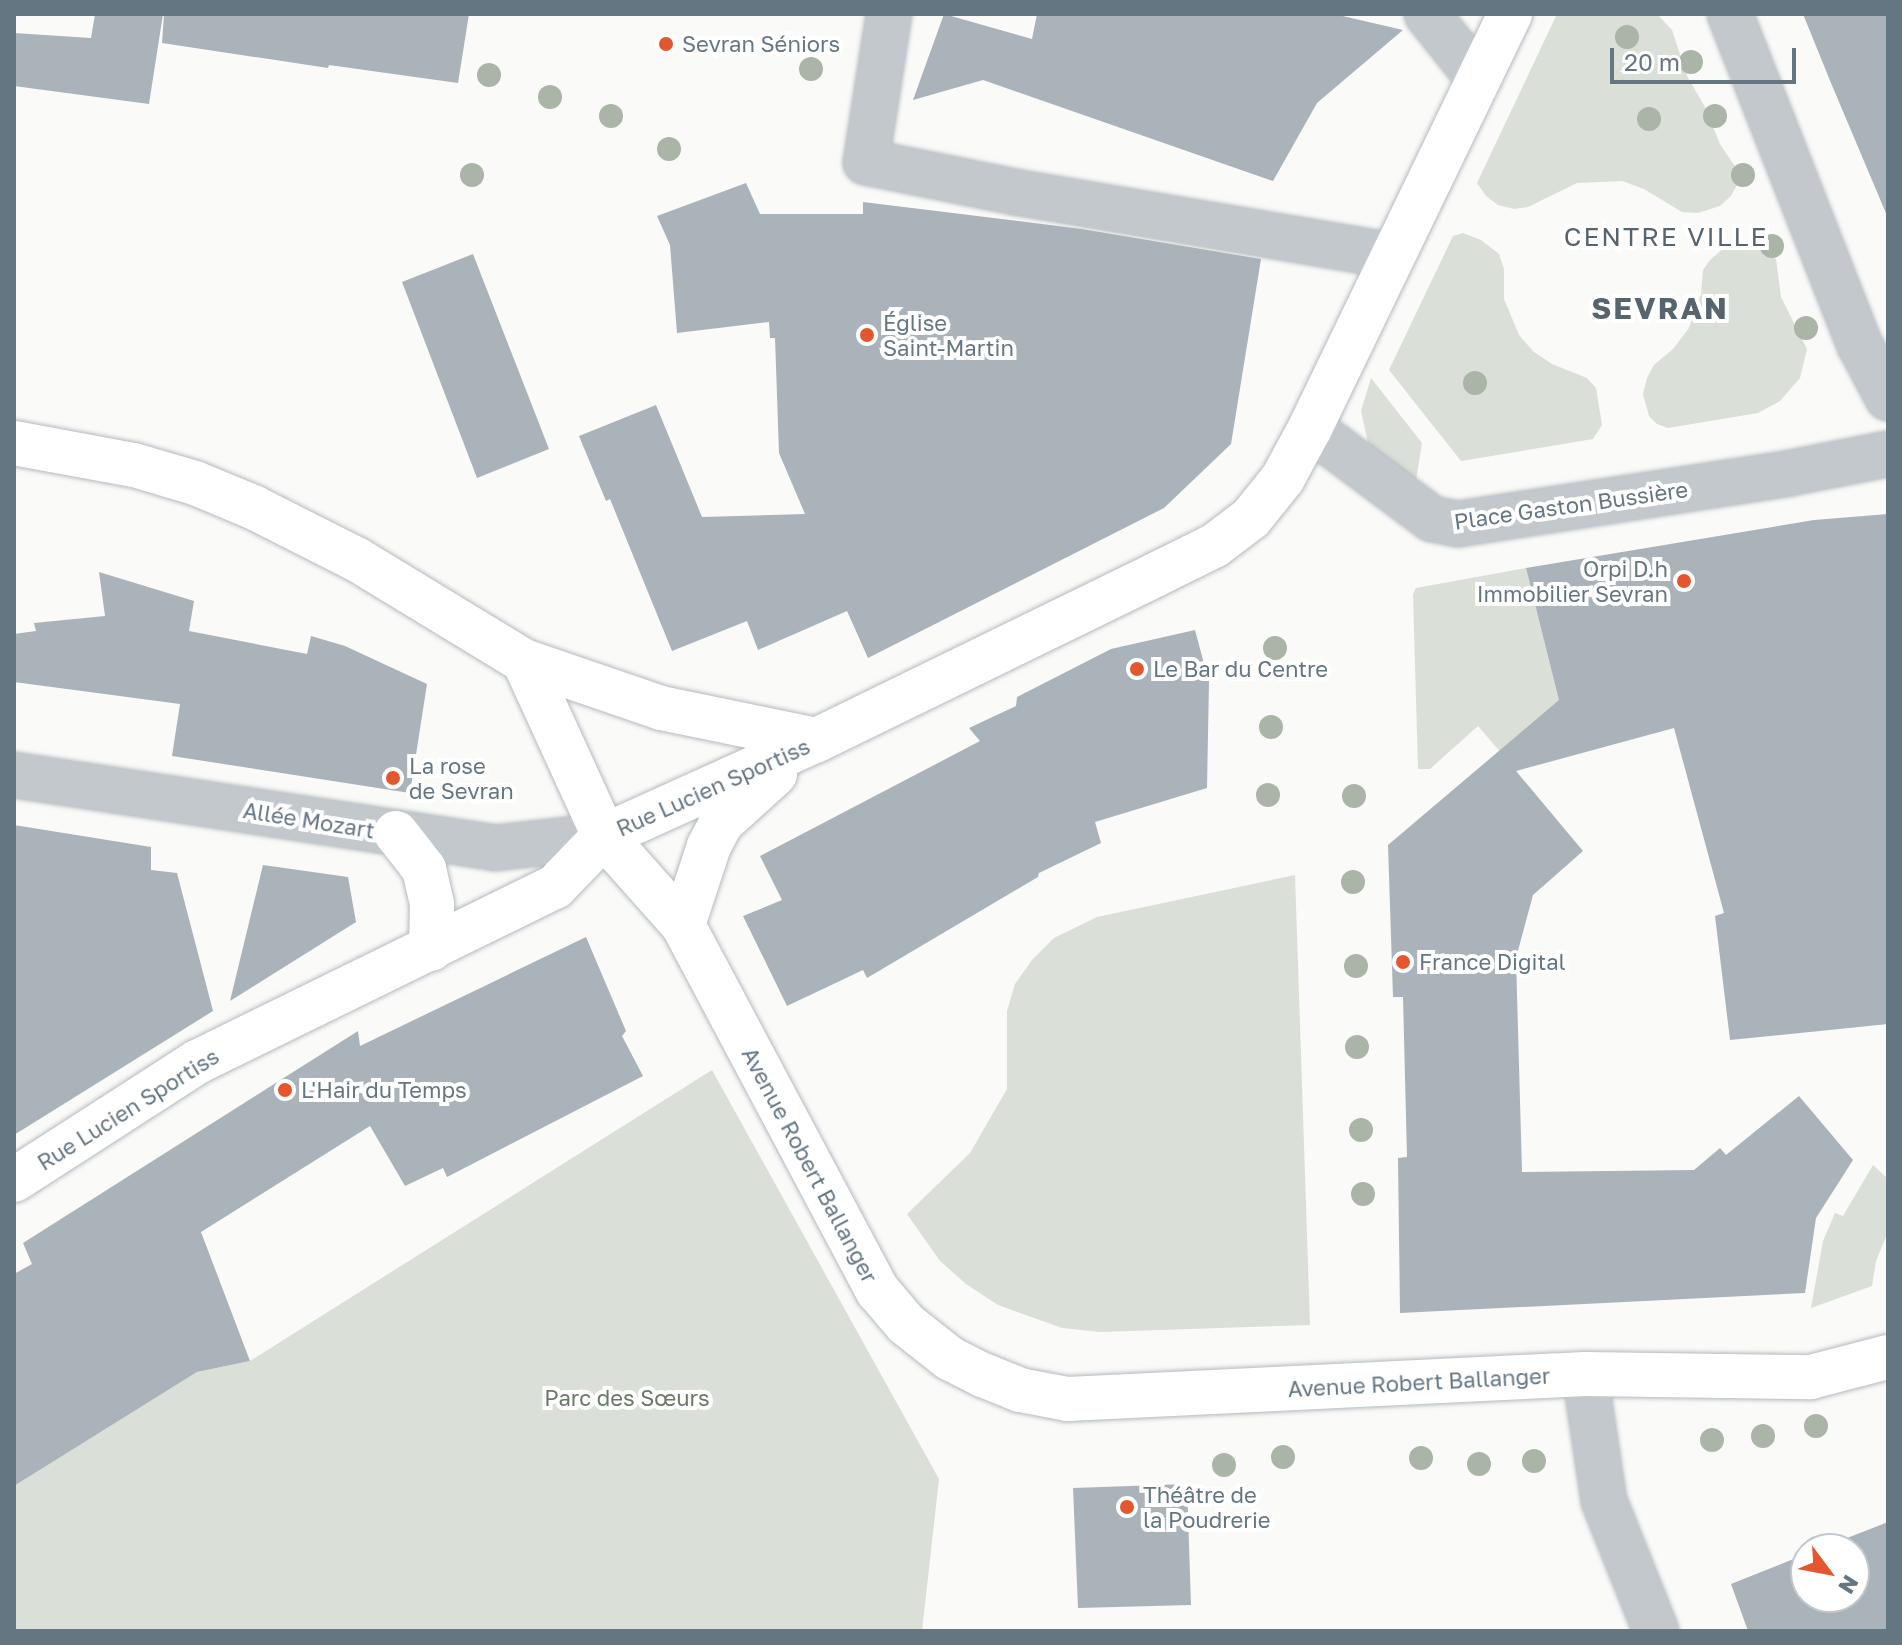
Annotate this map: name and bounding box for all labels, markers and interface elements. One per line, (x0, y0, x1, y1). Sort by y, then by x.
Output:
place label: Sevran Séniors (682, 31, 840, 57)
scale bar (1614, 32, 1800, 82)
marker: Sevran Séniors (657, 35, 675, 53)
text: 20 m (1624, 47, 1680, 76)
district label: CENTRE VILLE (1564, 221, 1768, 253)
district label: SEVRAN (1591, 290, 1729, 326)
place label: Église Saint-Martin (883, 309, 1014, 360)
marker: Église Saint-Martin (858, 326, 876, 344)
street label: Place Gaston Bussière (1452, 476, 1690, 534)
place label: Orpi D.h Immobilier Sevran (1477, 555, 1668, 606)
marker: Orpi D.h Immobilier Sevran (1675, 572, 1693, 590)
place label: Le Bar du Centre (1153, 656, 1328, 682)
marker: Le Bar du Centre (1128, 660, 1146, 678)
street label: Rue Lucien Sportiss (612, 732, 814, 842)
place label: La rose de Sevran (409, 752, 514, 804)
marker: La rose de Sevran (384, 769, 402, 787)
street label: Allée Mozart (241, 797, 377, 843)
place label: France Digital (1419, 949, 1566, 975)
marker: France Digital (1394, 953, 1412, 971)
street label: Rue Lucien Sportiss (32, 1042, 224, 1176)
street label: Avenue Robert Ballanger (737, 1043, 883, 1287)
place label: L'Hair du Temps (301, 1077, 467, 1103)
marker: L'Hair du Temps (276, 1081, 294, 1099)
street label: Avenue Robert Ballanger (1287, 1362, 1551, 1402)
park label: Parc des Sœurs (544, 1385, 710, 1411)
place label: Théâtre de la Poudrerie (1143, 1481, 1271, 1532)
marker: Théâtre de la Poudrerie (1118, 1498, 1136, 1516)
north arrow (1790, 1533, 1870, 1613)
text: N (1833, 1571, 1865, 1599)

